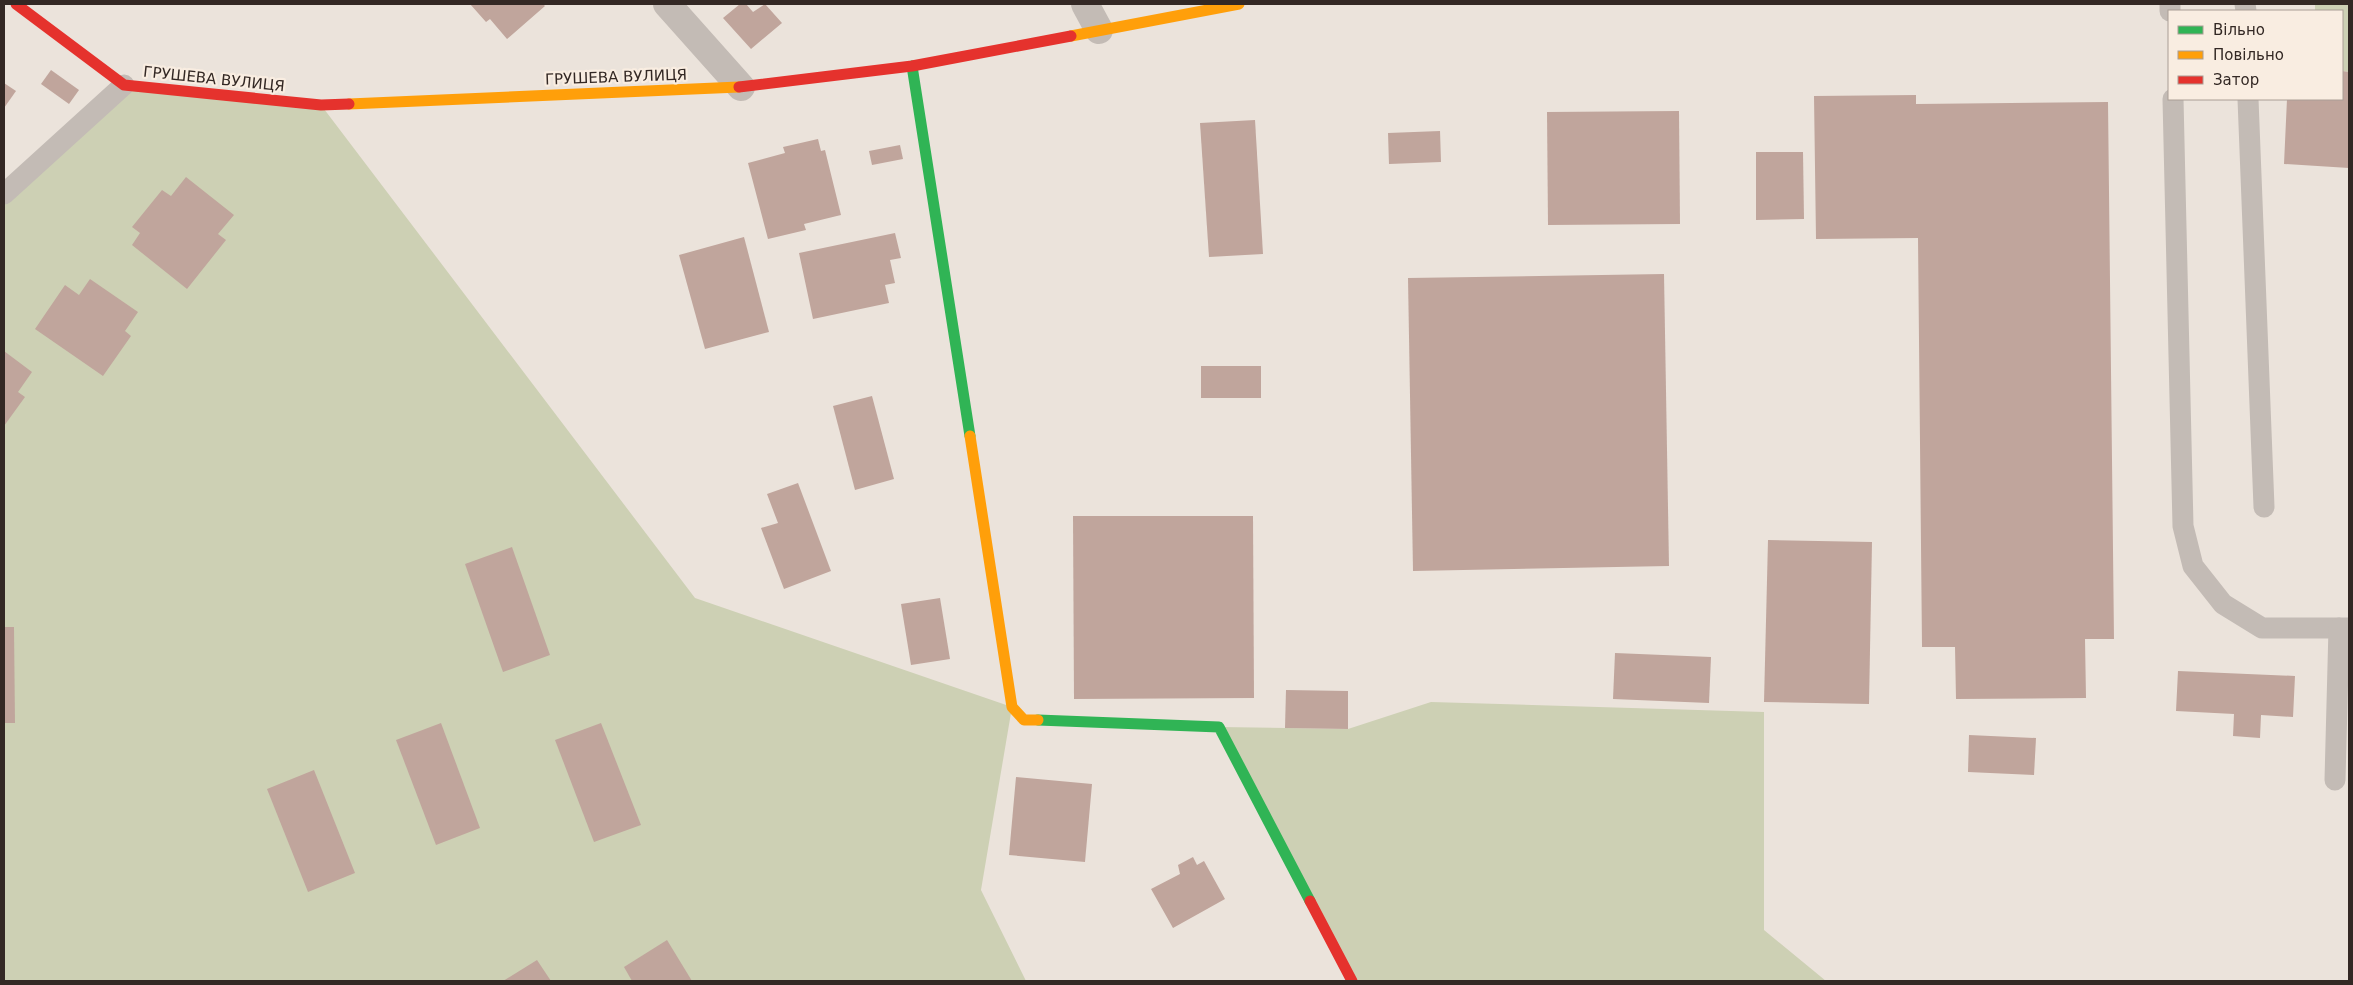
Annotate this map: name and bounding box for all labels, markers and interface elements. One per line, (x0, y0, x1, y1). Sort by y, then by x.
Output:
legend (2168, 10, 2343, 100)
text: Вільно (2213, 21, 2265, 39)
text: Повільно (2213, 46, 2284, 64)
street label: ГРУШЕВА ВУЛИЦЯ (142, 63, 286, 95)
street label: ГРУШЕВА ВУЛИЦЯ (545, 66, 687, 88)
text: Затор (2213, 71, 2259, 89)

